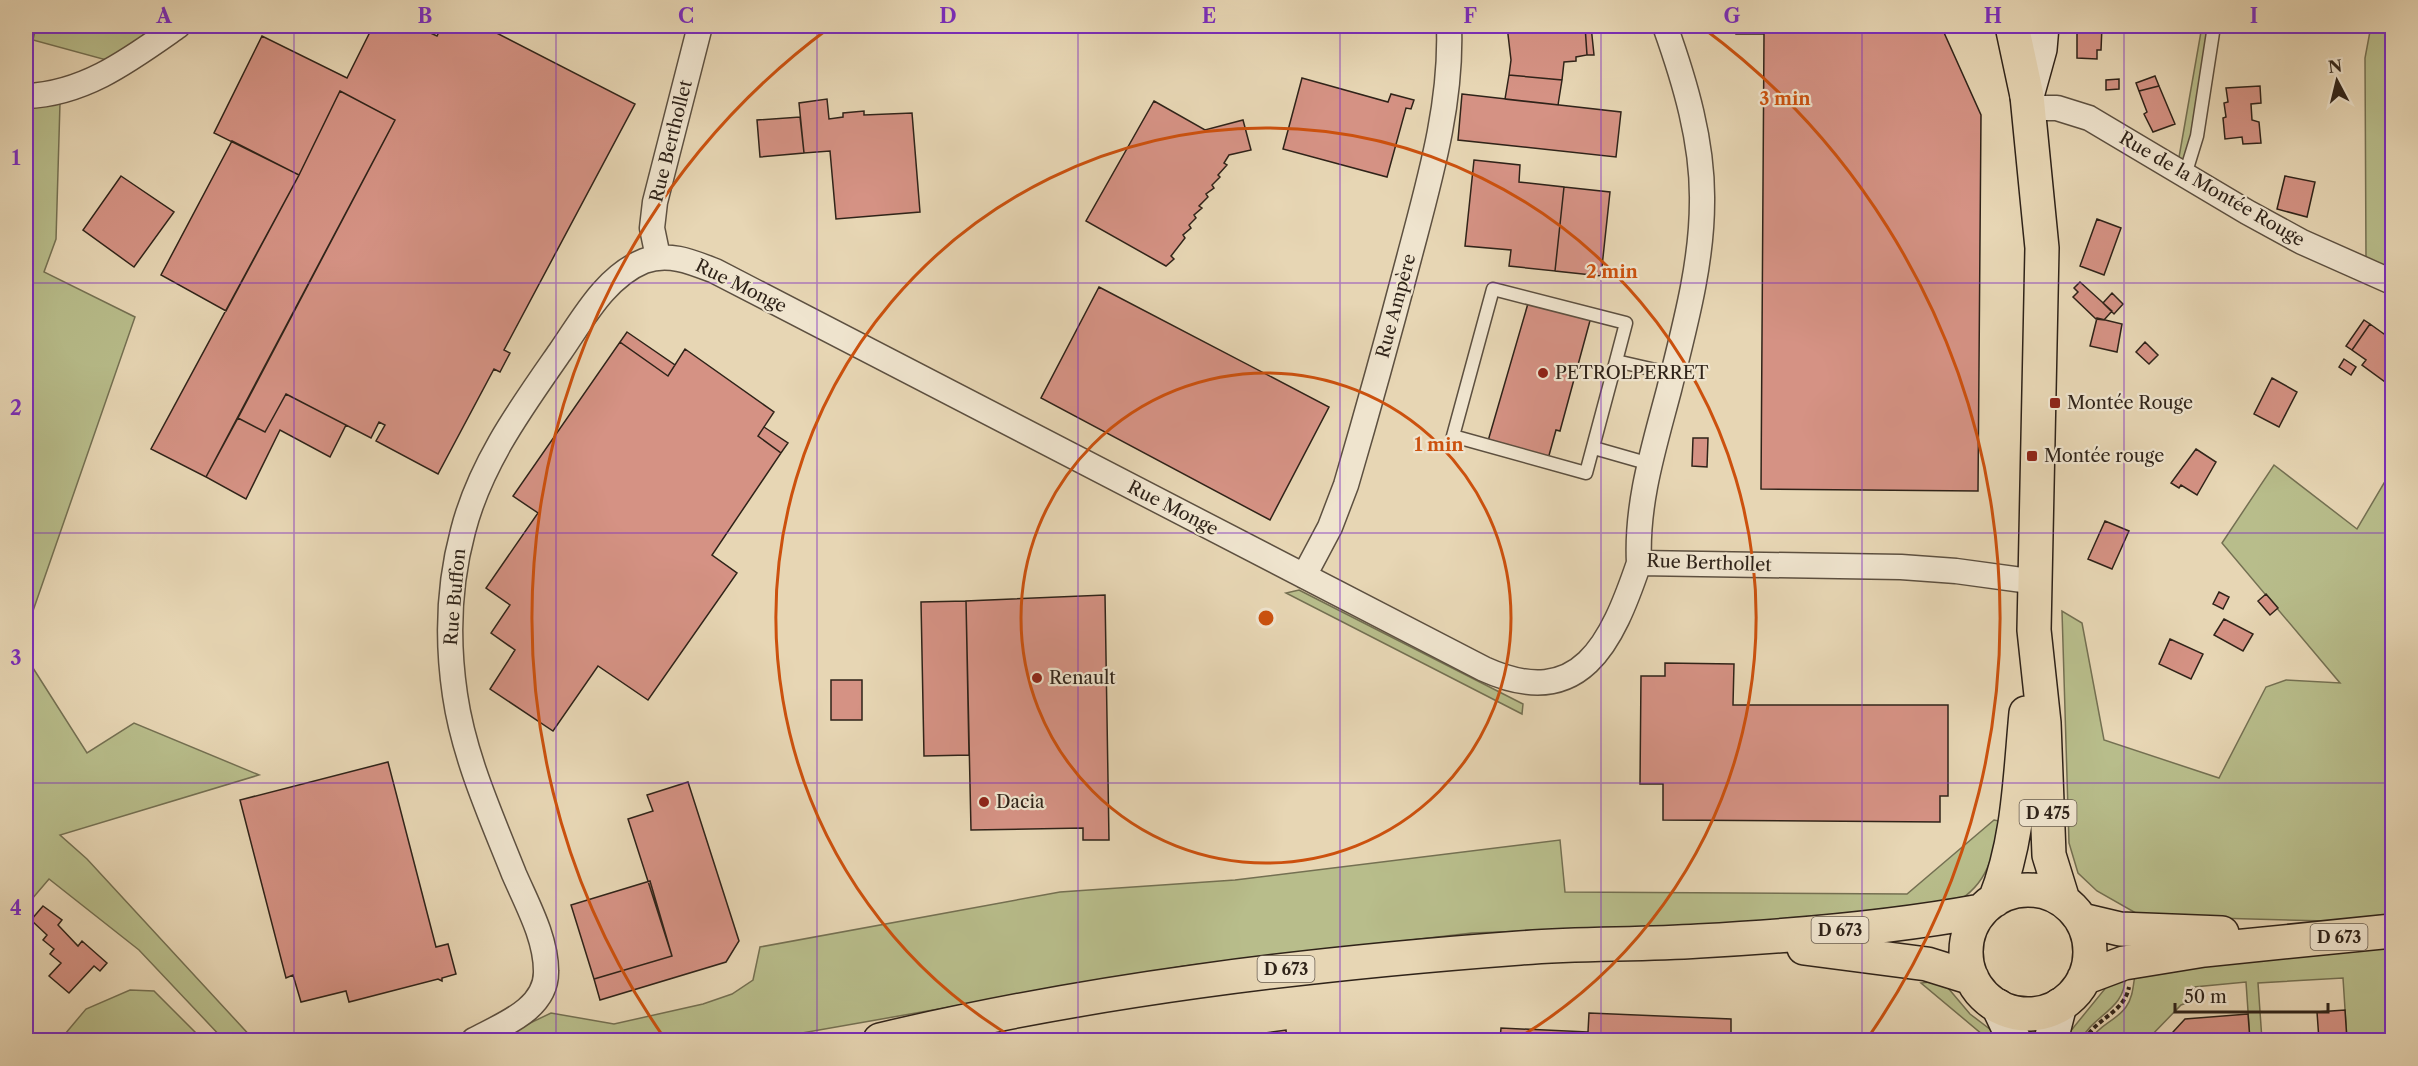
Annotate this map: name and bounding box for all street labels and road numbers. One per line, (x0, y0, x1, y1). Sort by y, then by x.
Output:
street label: Rue Berthollet (645, 77, 697, 204)
street label: Rue de la Montée Rouge (2115, 127, 2309, 251)
street label: Rue Ampère (1372, 251, 1420, 361)
street label: Rue Monge (692, 254, 790, 318)
street label: Rue Monge (1124, 476, 1222, 540)
street label: Rue Buffon (440, 548, 470, 646)
street label: Rue Berthollet (1646, 550, 1773, 576)
road number: D 475 (2020, 800, 2076, 826)
road number: D 673 (1812, 917, 1868, 943)
road number: D 673 (2310, 924, 2368, 950)
road number: D 673 (1258, 956, 1314, 982)

